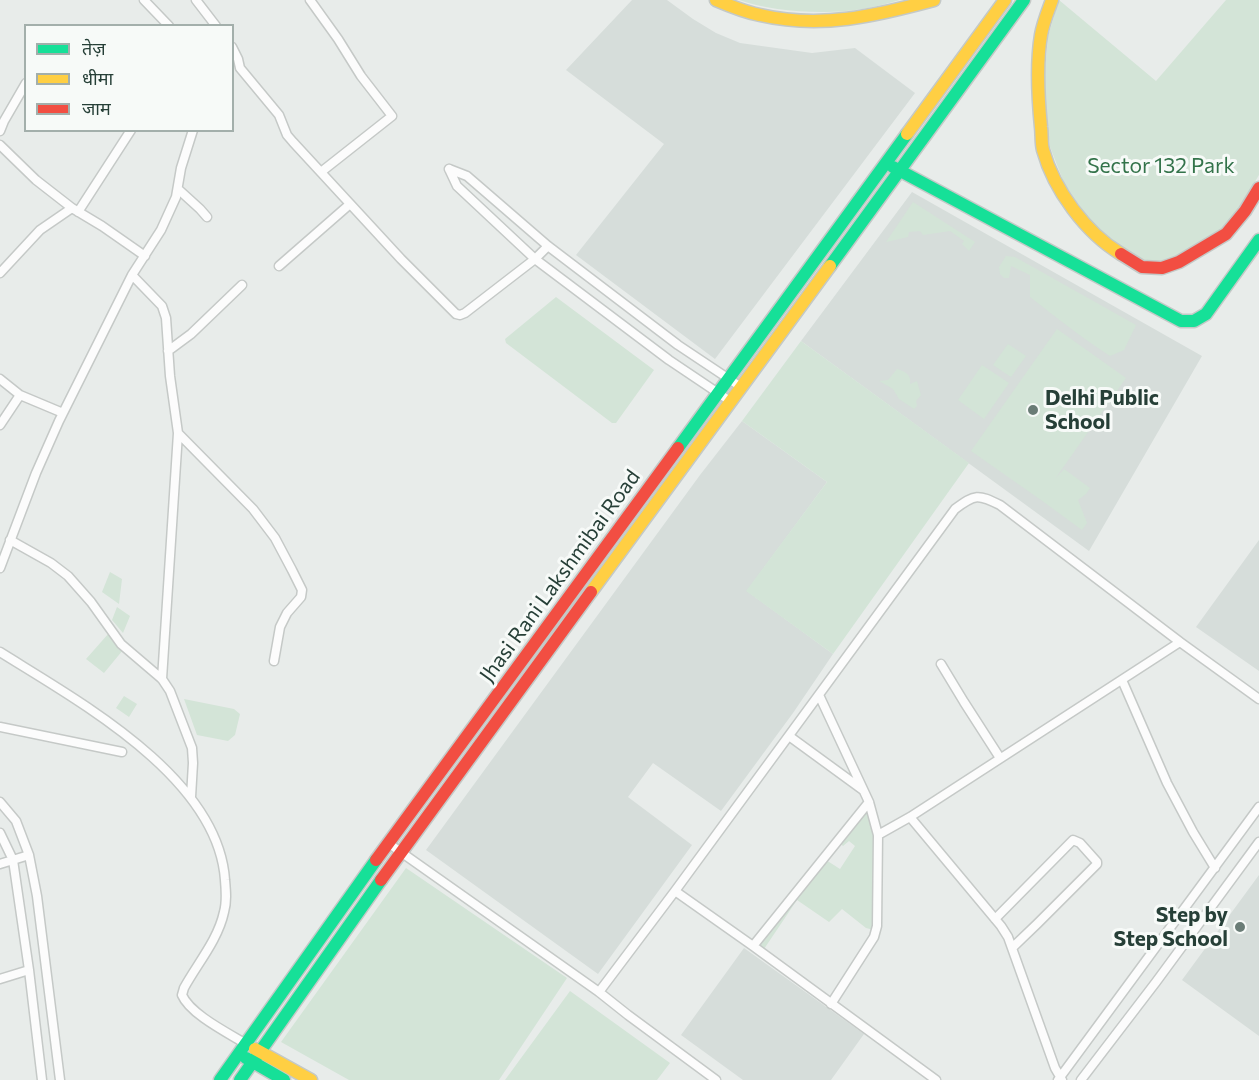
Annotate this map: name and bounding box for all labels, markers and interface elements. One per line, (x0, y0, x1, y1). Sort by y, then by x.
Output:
legend (24, 24, 234, 132)
text: तेज़ (82, 37, 106, 59)
text: धीमा (82, 67, 113, 89)
text: जाम (82, 97, 111, 119)
park label: Sector 132 Park (1087, 153, 1235, 179)
place label: Delhi Public School (1045, 385, 1159, 435)
marker: Delhi Public School (1026, 403, 1040, 417)
street label: Jhasi Rani Lakshmibai Road (475, 465, 645, 687)
place label: Step by Step School (1114, 902, 1228, 952)
marker: Step by Step School (1233, 920, 1247, 934)

